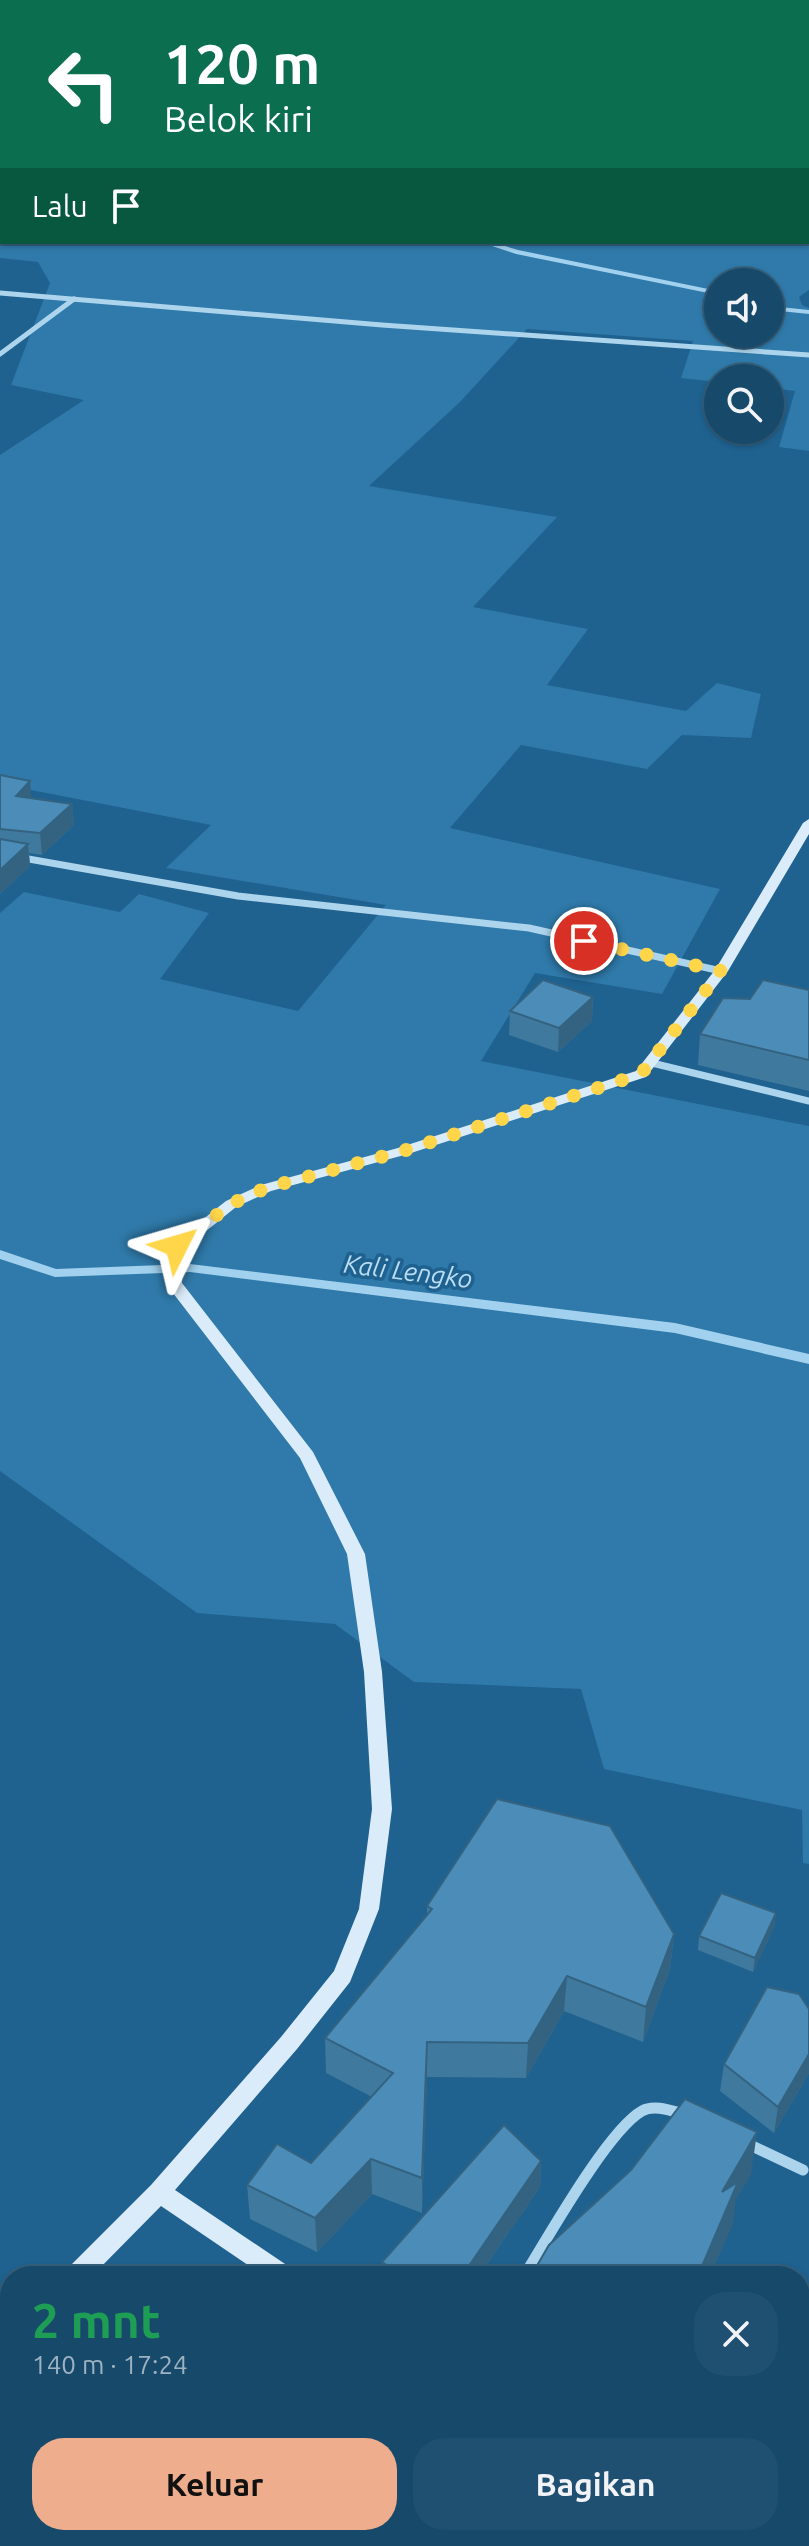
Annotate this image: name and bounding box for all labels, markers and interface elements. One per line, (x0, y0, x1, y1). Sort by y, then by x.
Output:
icon: left (32, 32, 136, 136)
text: 120 m (164, 32, 320, 95)
text: Belok kiri (164, 98, 313, 139)
icon: arrive (104, 184, 148, 228)
text: Lalu (32, 189, 88, 223)
map controls (704, 268, 784, 444)
button: sound (704, 268, 784, 348)
button: search (704, 364, 784, 444)
pin (550, 907, 618, 975)
icon: arrive (562, 919, 606, 963)
position arrow (135, 1204, 219, 1288)
water label: Kali Lengko (342, 1249, 474, 1293)
button: close (694, 2292, 778, 2376)
text: 2 mnt (32, 2293, 161, 2347)
text: 140 m · 17:24 (32, 2350, 188, 2379)
button: Keluar (32, 2438, 397, 2530)
button: Bagikan (413, 2438, 778, 2530)

